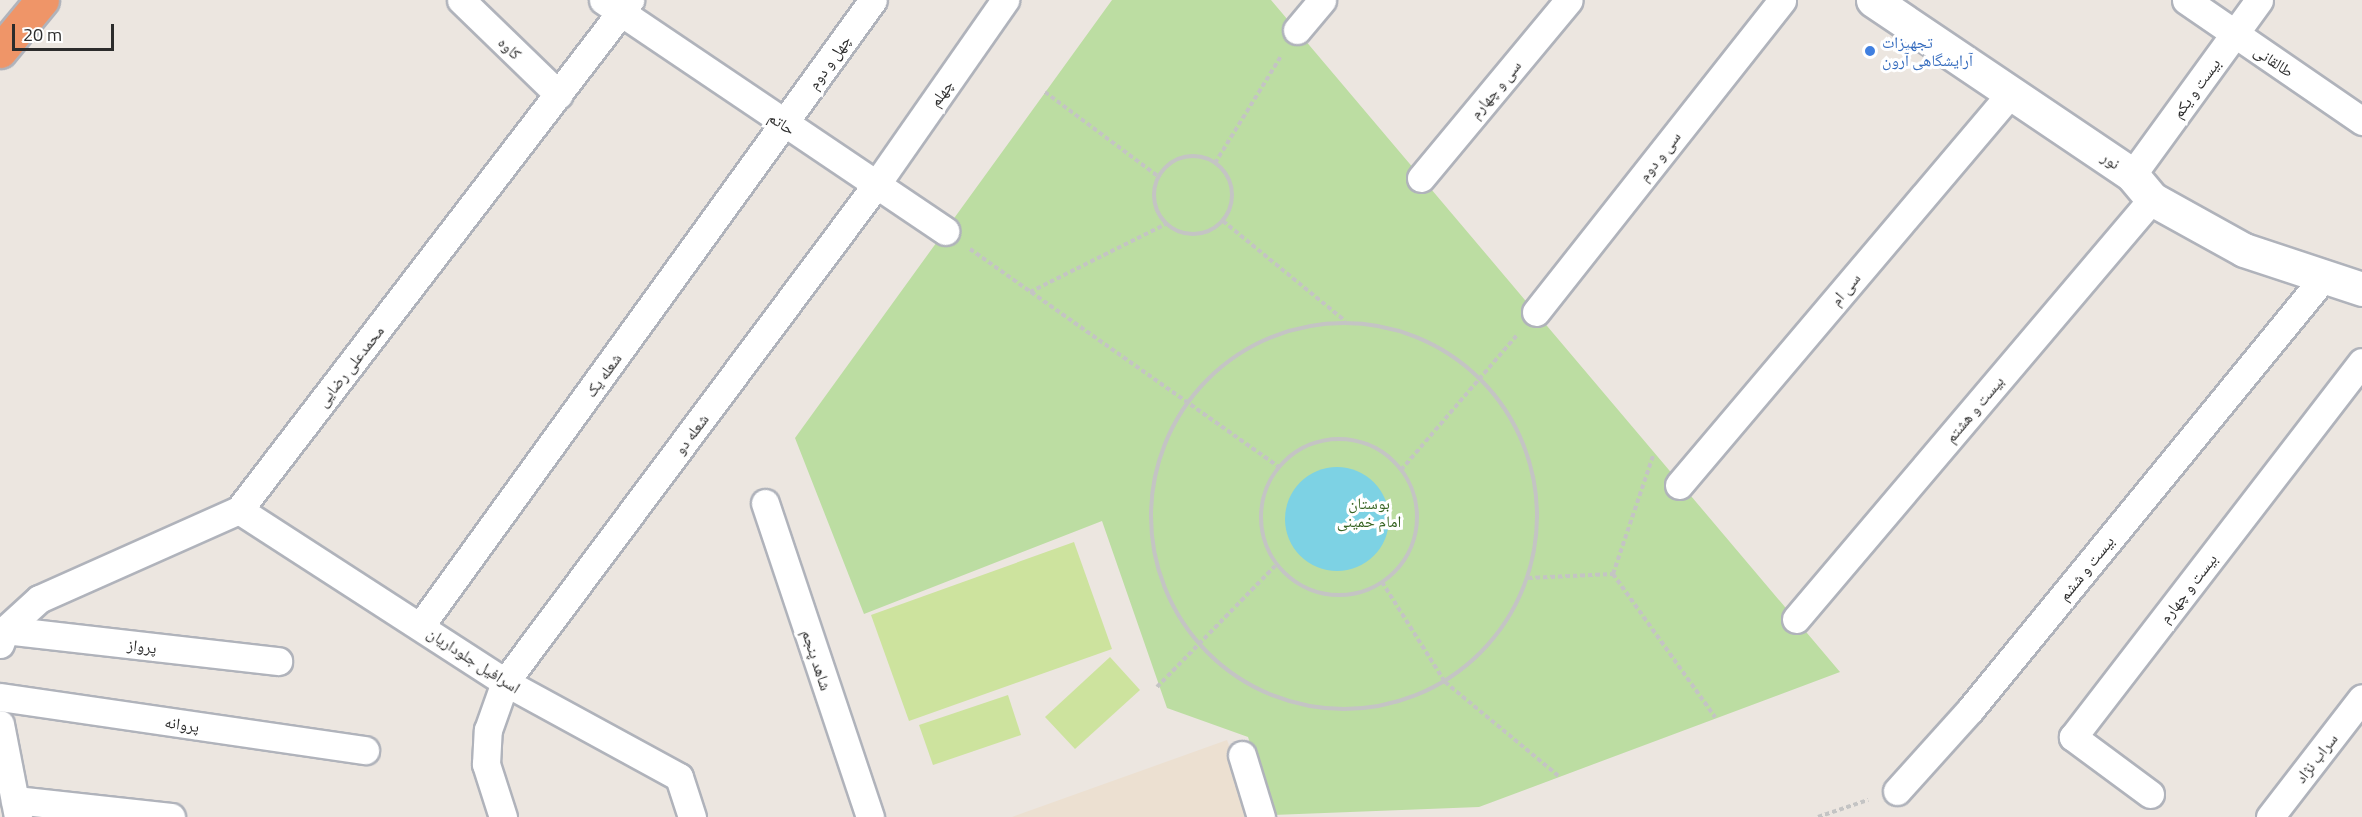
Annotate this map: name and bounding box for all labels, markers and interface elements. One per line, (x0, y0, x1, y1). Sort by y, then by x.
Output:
scale bar (15, 12, 117, 50)
text: 20 m (23, 21, 62, 48)
street label: چهل و دوم (803, 31, 855, 93)
place label: تجهیزات آرایشگاهی آرون (1882, 32, 1973, 70)
street label: کاوه (494, 33, 526, 63)
street label: طالقانی (2251, 41, 2297, 81)
marker: تجهیزات آرایشگاهی آرون (1863, 44, 1877, 58)
street label: بیست و یکم (2168, 54, 2224, 122)
street label: سی و چهارم (1465, 56, 1525, 122)
street label: چهلم (925, 76, 957, 110)
street label: حاتم (765, 107, 799, 139)
street label: سی و دوم (1634, 127, 1684, 185)
street label: نور (2098, 147, 2124, 173)
street label: سی ام (1826, 269, 1864, 309)
street label: محمدعلی رضایی (312, 322, 388, 410)
street label: شعله یک (581, 349, 625, 401)
street label: بیست و هشتم (1941, 372, 2007, 446)
street label: شعله دو (670, 410, 712, 458)
park label: بوستان امام خمینی (1337, 493, 1401, 531)
street label: بیست و ششم (2054, 532, 2118, 604)
street label: بیست و چهارم (2155, 550, 2221, 626)
street label: اسرافیل جلوداریان (424, 623, 524, 697)
street label: شاهد پنجم (798, 627, 836, 693)
street label: پرواز (126, 635, 158, 657)
street label: پروانه (163, 712, 201, 736)
street label: سراب نژاد (2291, 729, 2341, 787)

